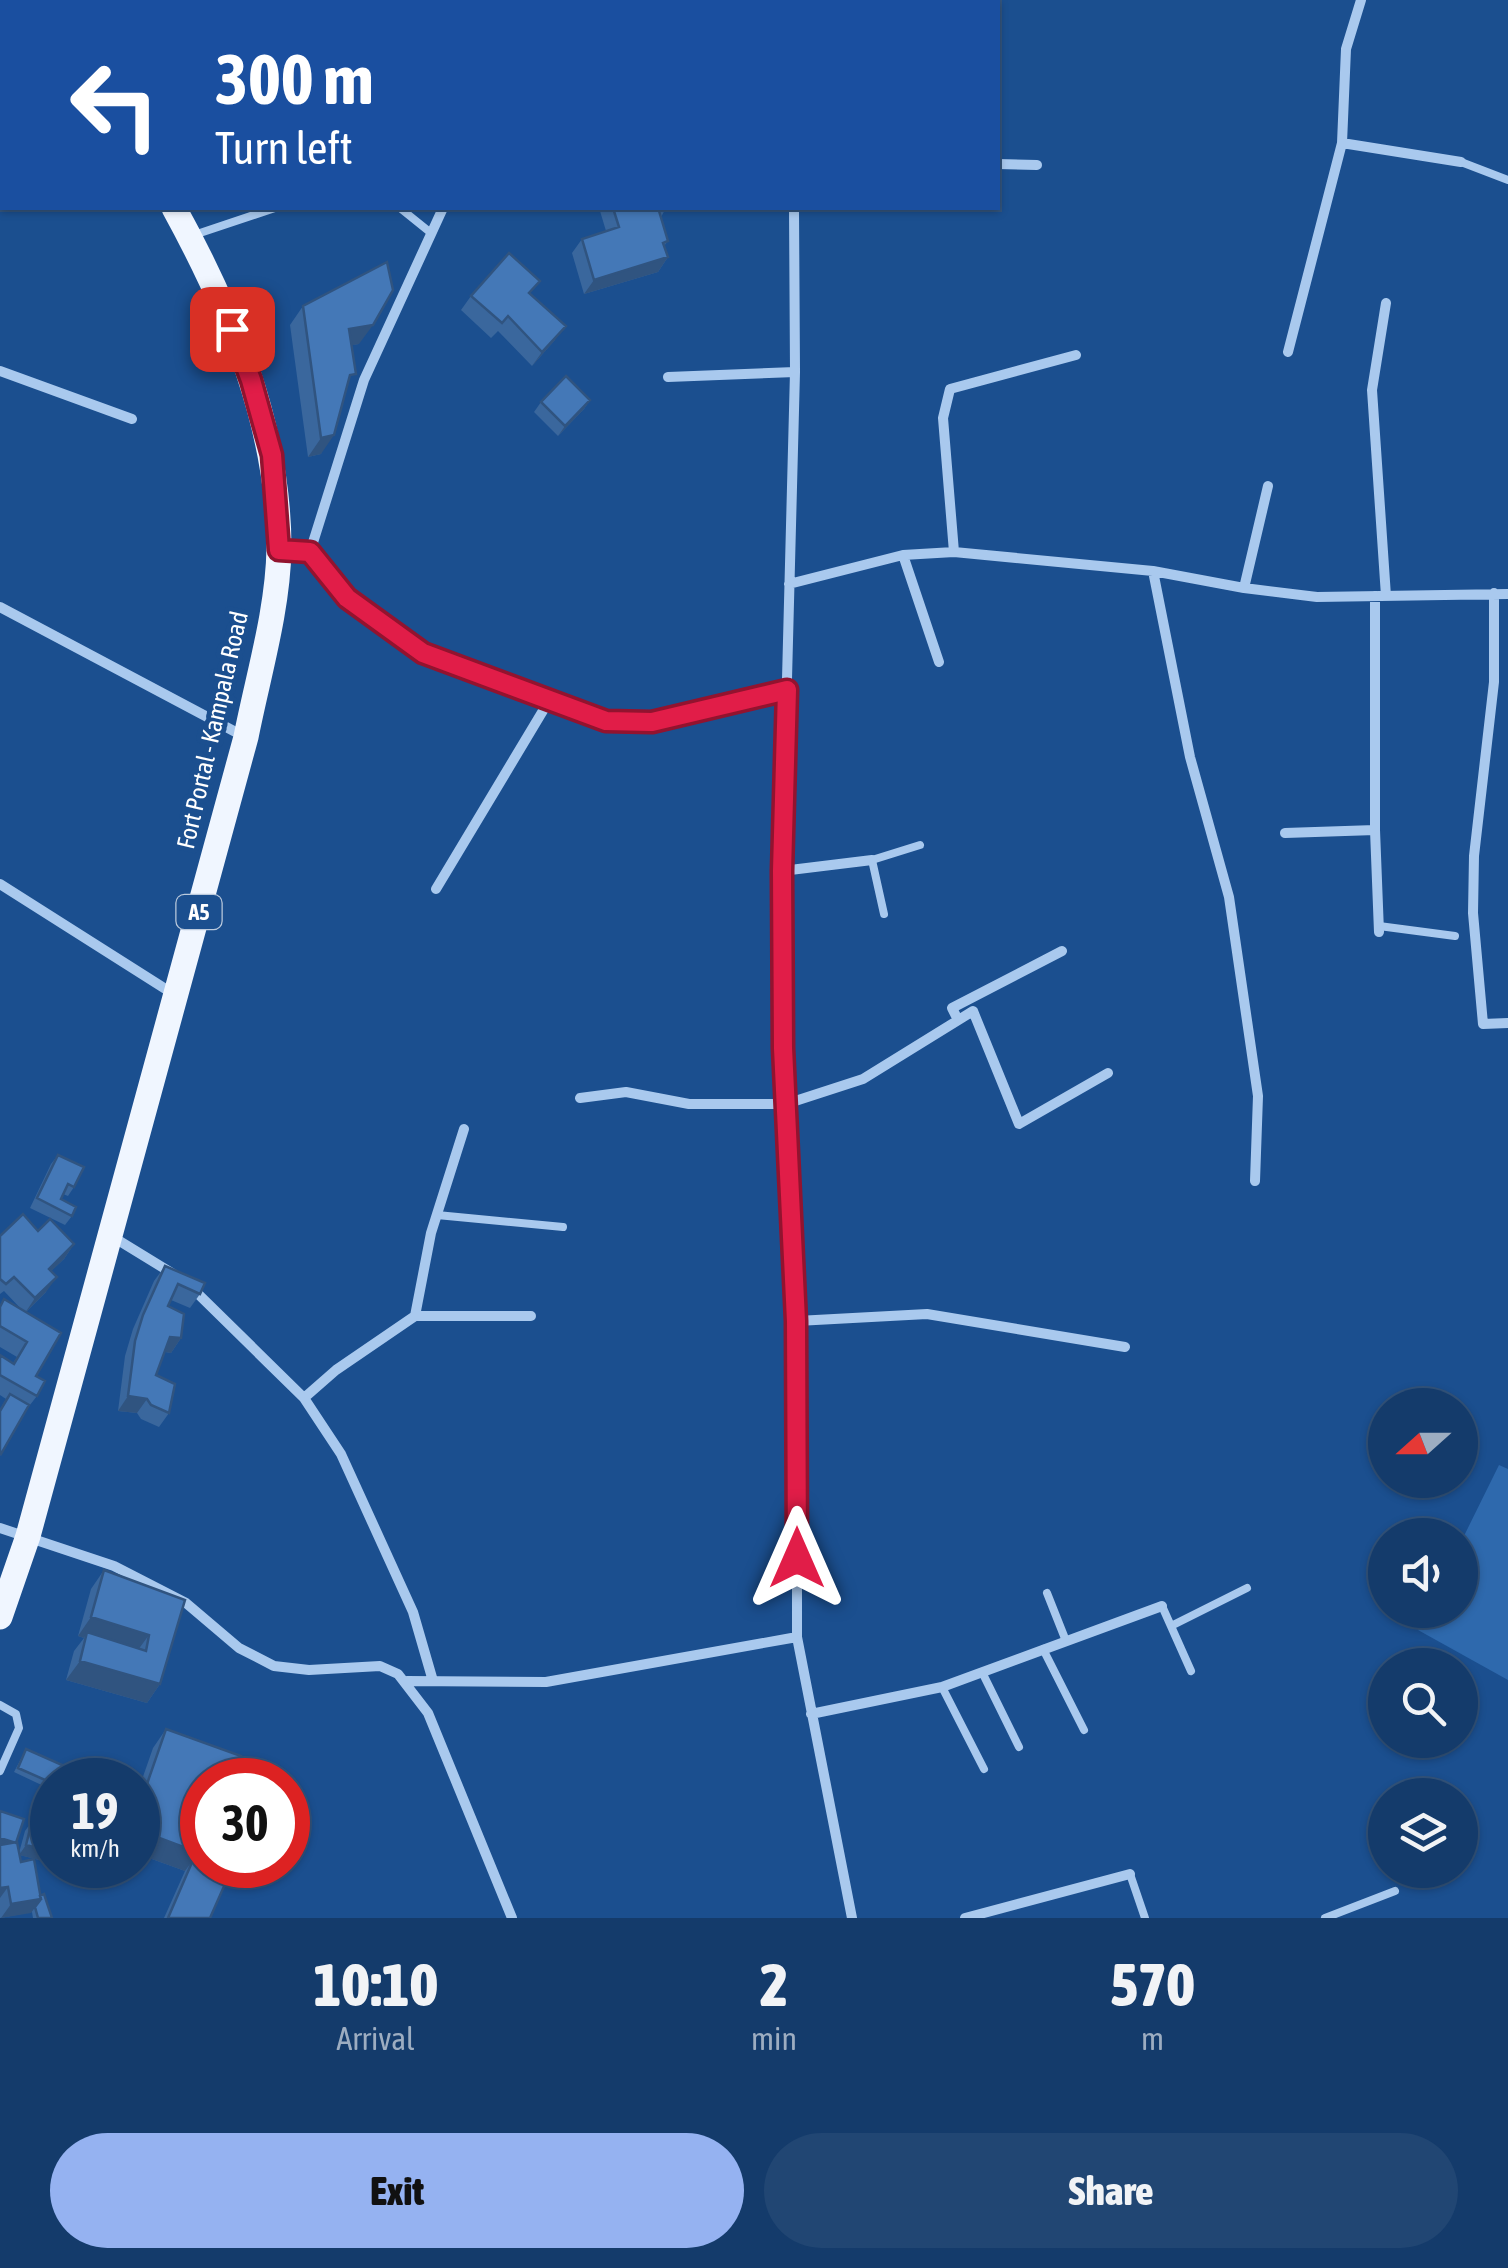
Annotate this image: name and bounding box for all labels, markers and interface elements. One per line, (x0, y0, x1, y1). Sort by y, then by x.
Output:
text: 300 m (215, 39, 374, 119)
icon: left (50, 40, 180, 170)
text: Turn left (215, 122, 353, 174)
pin (190, 287, 275, 372)
icon: arrive (205, 302, 260, 357)
street label: Fort Portal - Kampala Road (171, 609, 253, 851)
road number: A5 (176, 895, 222, 929)
north arrow (1368, 1388, 1478, 1498)
map controls (1368, 1388, 1478, 1888)
position arrow (745, 1506, 849, 1610)
button: sound (1368, 1518, 1478, 1628)
button: search (1368, 1648, 1478, 1758)
speed limit sign: 30 (180, 1758, 310, 1888)
button: layers (1368, 1778, 1478, 1888)
text: 19 (71, 1782, 118, 1840)
text: km/h (70, 1834, 120, 1862)
text: 10:10 (313, 1950, 438, 2019)
text: 2 (760, 1950, 788, 2019)
text: 570 (1110, 1950, 1195, 2019)
text: Arrival (336, 2020, 415, 2057)
text: min (751, 2020, 797, 2057)
text: m (1141, 2020, 1164, 2057)
button: Exit (50, 2133, 744, 2248)
button: Share (764, 2133, 1458, 2248)

